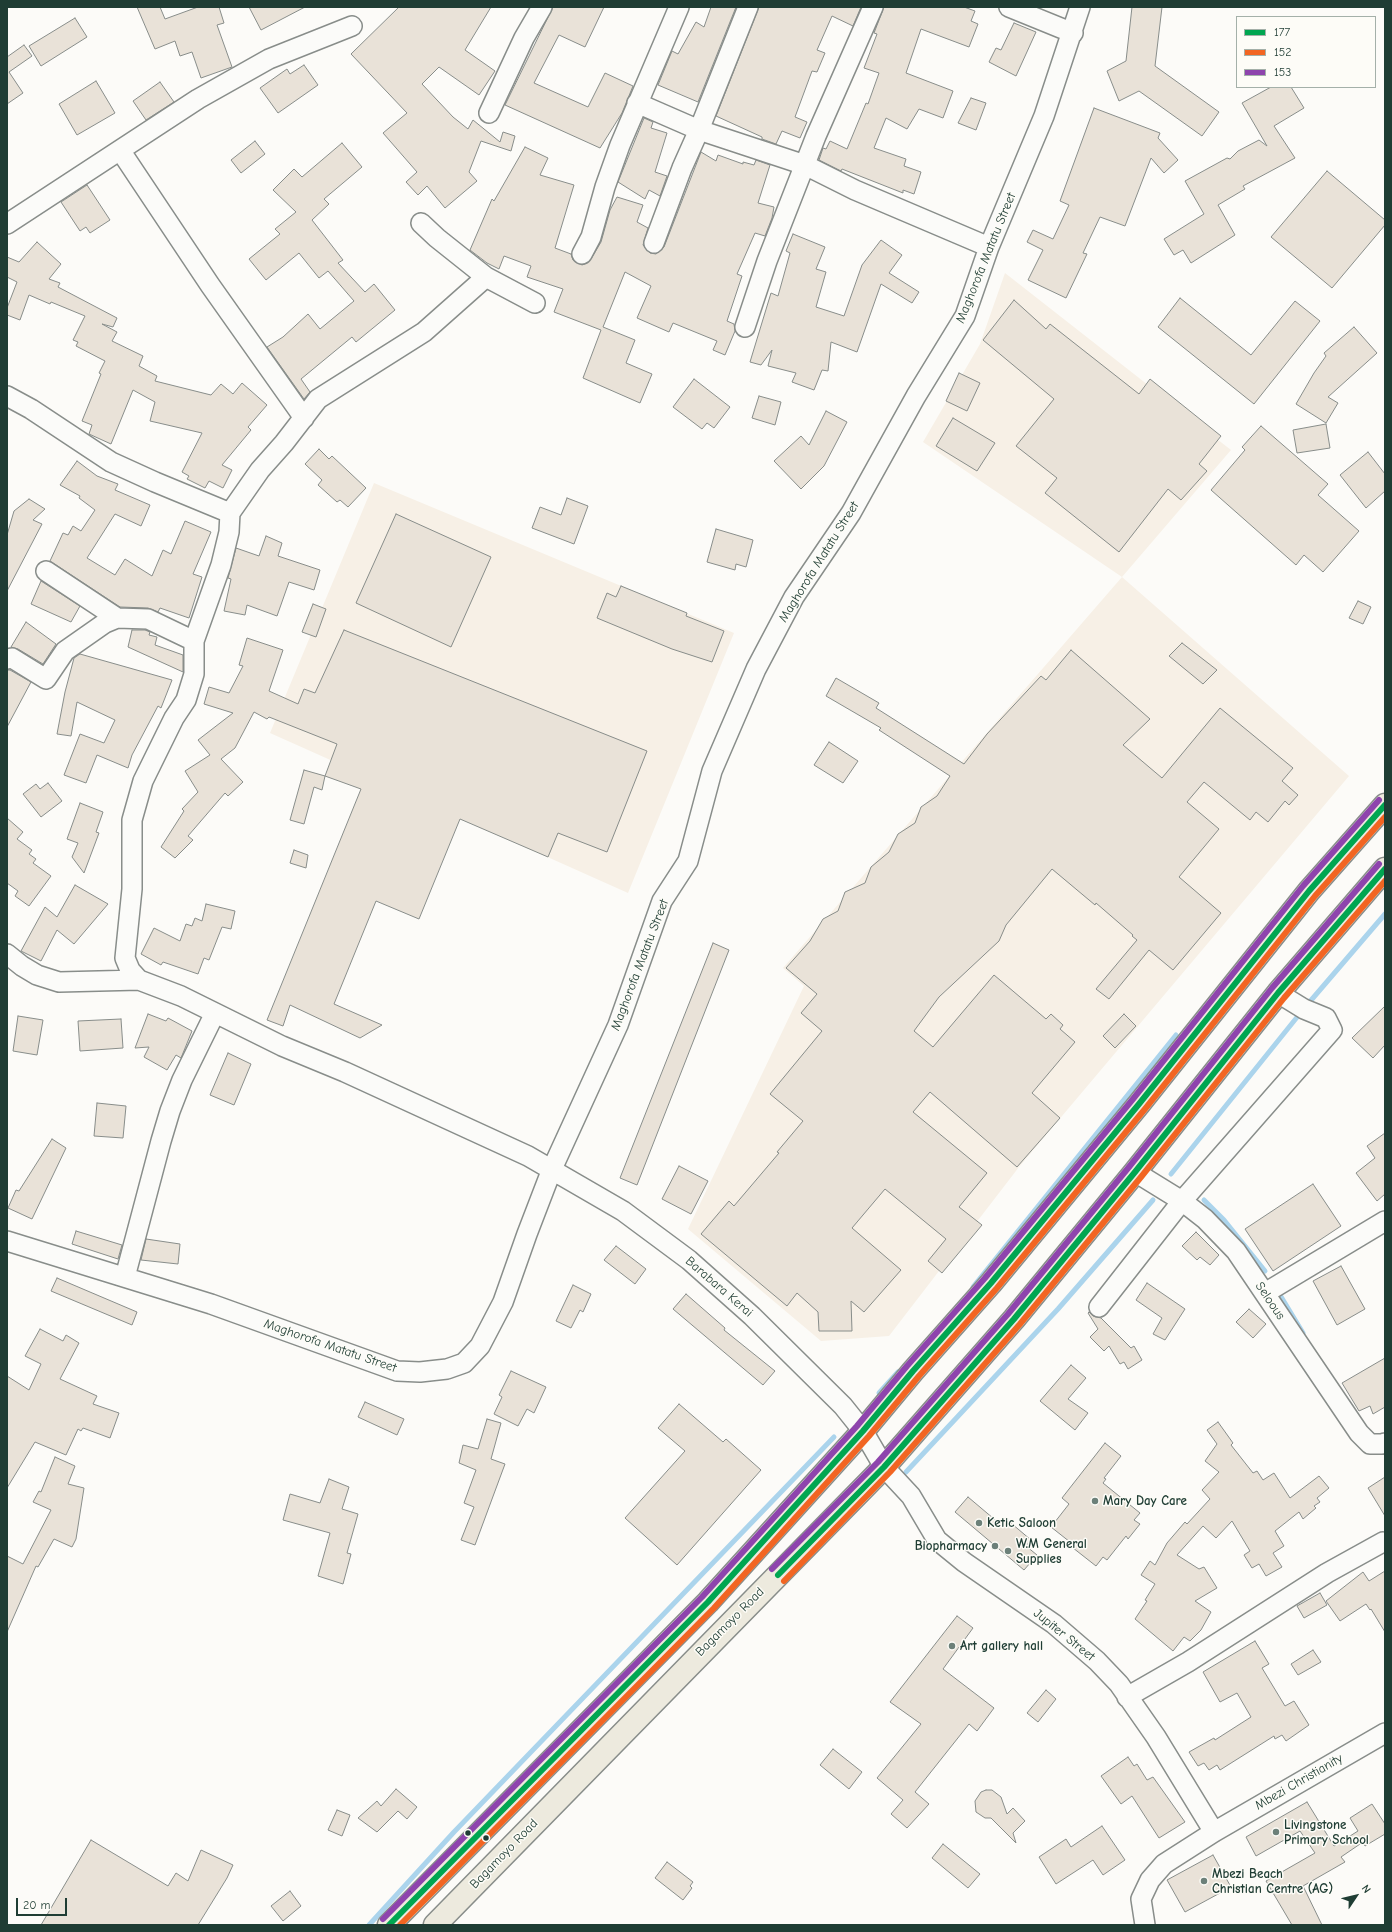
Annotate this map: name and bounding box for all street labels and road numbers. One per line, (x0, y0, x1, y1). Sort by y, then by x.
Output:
street label: Maghorofa Matatu Street (953, 190, 1019, 326)
street label: Maghorofa Matatu Street (775, 499, 863, 625)
street label: Maghorofa Matatu Street (608, 897, 672, 1033)
street label: Barabara Kerai (682, 1253, 756, 1321)
street label: Seloous (1252, 1279, 1288, 1323)
street label: Maghorofa Matatu Street (262, 1316, 398, 1376)
street label: Bagamoyo Road (692, 1584, 768, 1660)
street label: Jupiter Street (1030, 1606, 1098, 1664)
street label: Mbezi Christianity (1252, 1751, 1346, 1813)
street label: Bagamoyo Road (467, 1816, 541, 1892)

